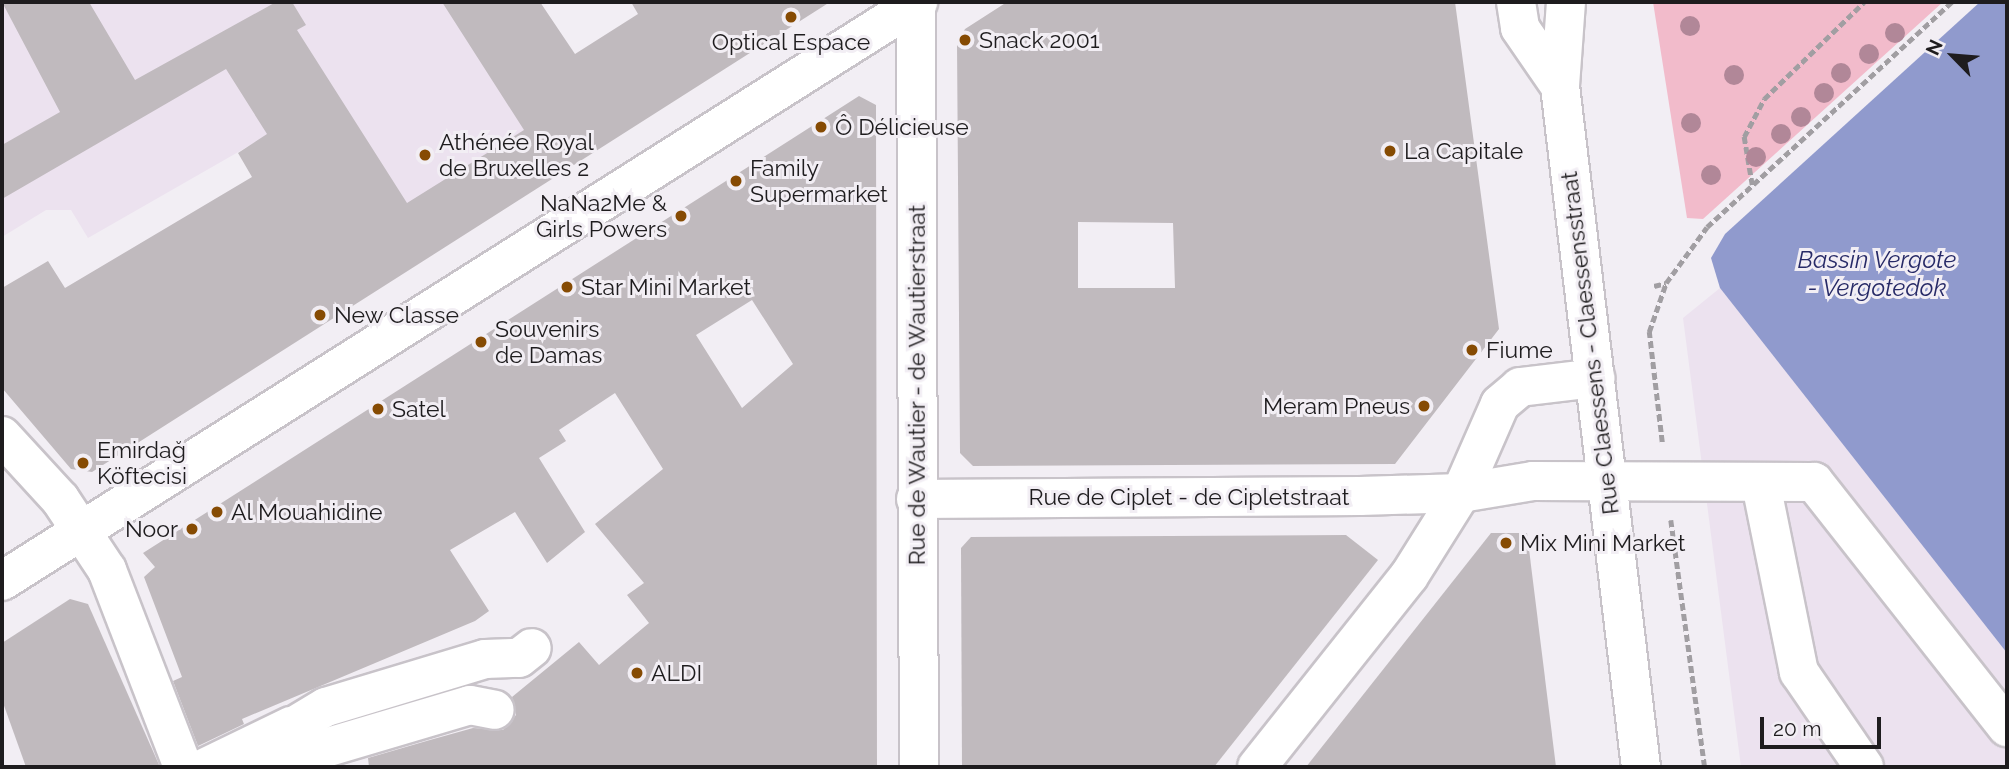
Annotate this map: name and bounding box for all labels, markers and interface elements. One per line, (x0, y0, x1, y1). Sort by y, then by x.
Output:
marker: Optical Espace (783, 9, 799, 25)
north arrow (1918, 21, 1988, 91)
place label: Snack 2001 (979, 26, 1100, 54)
place label: Optical Espace (711, 28, 871, 56)
marker: Snack 2001 (957, 32, 973, 48)
text: N (1921, 36, 1947, 58)
place label: Ô Délicieuse (835, 113, 969, 141)
marker: Ô Délicieuse (813, 119, 829, 135)
place label: Athénée Royal de Bruxelles 2 (439, 128, 594, 182)
place label: La Capitale (1404, 137, 1523, 165)
marker: La Capitale (1382, 143, 1398, 159)
marker: Athénée Royal de Bruxelles 2 (417, 147, 433, 163)
place label: Family Supermarket (750, 154, 888, 208)
street label: Rue Claessens - Claessensstraat (1555, 170, 1625, 516)
marker: Family Supermarket (728, 173, 744, 189)
place label: NaNa2Me & Girls Powers (536, 189, 667, 243)
street label: Rue de Wautier - de Wautierstraat (903, 204, 931, 566)
marker: NaNa2Me & Girls Powers (673, 208, 689, 224)
water label: Bassin Vergote - Vergotedok (1797, 246, 1957, 302)
place label: Star Mini Market (581, 273, 752, 301)
marker: Star Mini Market (559, 279, 575, 295)
place label: New Classe (334, 301, 460, 329)
marker: New Classe (312, 307, 328, 323)
place label: Souvenirs de Damas (495, 315, 602, 369)
marker: Souvenirs de Damas (473, 334, 489, 350)
place label: Fiume (1486, 336, 1553, 364)
marker: Fiume (1464, 342, 1480, 358)
place label: Meram Pneus (1263, 392, 1410, 420)
place label: Satel (392, 395, 446, 423)
marker: Meram Pneus (1416, 398, 1432, 414)
marker: Satel (370, 401, 386, 417)
place label: Emirdağ Köftecisi (97, 436, 187, 490)
marker: Emirdağ Köftecisi (75, 455, 91, 471)
street label: Rue de Ciplet - de Cipletstraat (1029, 483, 1349, 511)
place label: Al Mouahidine (231, 498, 383, 526)
marker: Al Mouahidine (209, 504, 225, 520)
place label: Noor (125, 515, 178, 543)
marker: Noor (184, 521, 200, 537)
place label: Mix Mini Market (1520, 529, 1685, 557)
marker: Mix Mini Market (1498, 535, 1514, 551)
place label: ALDI (651, 659, 702, 687)
marker: ALDI (629, 665, 645, 681)
scale bar (1764, 702, 1885, 746)
text: 20 m (1773, 716, 1821, 741)

